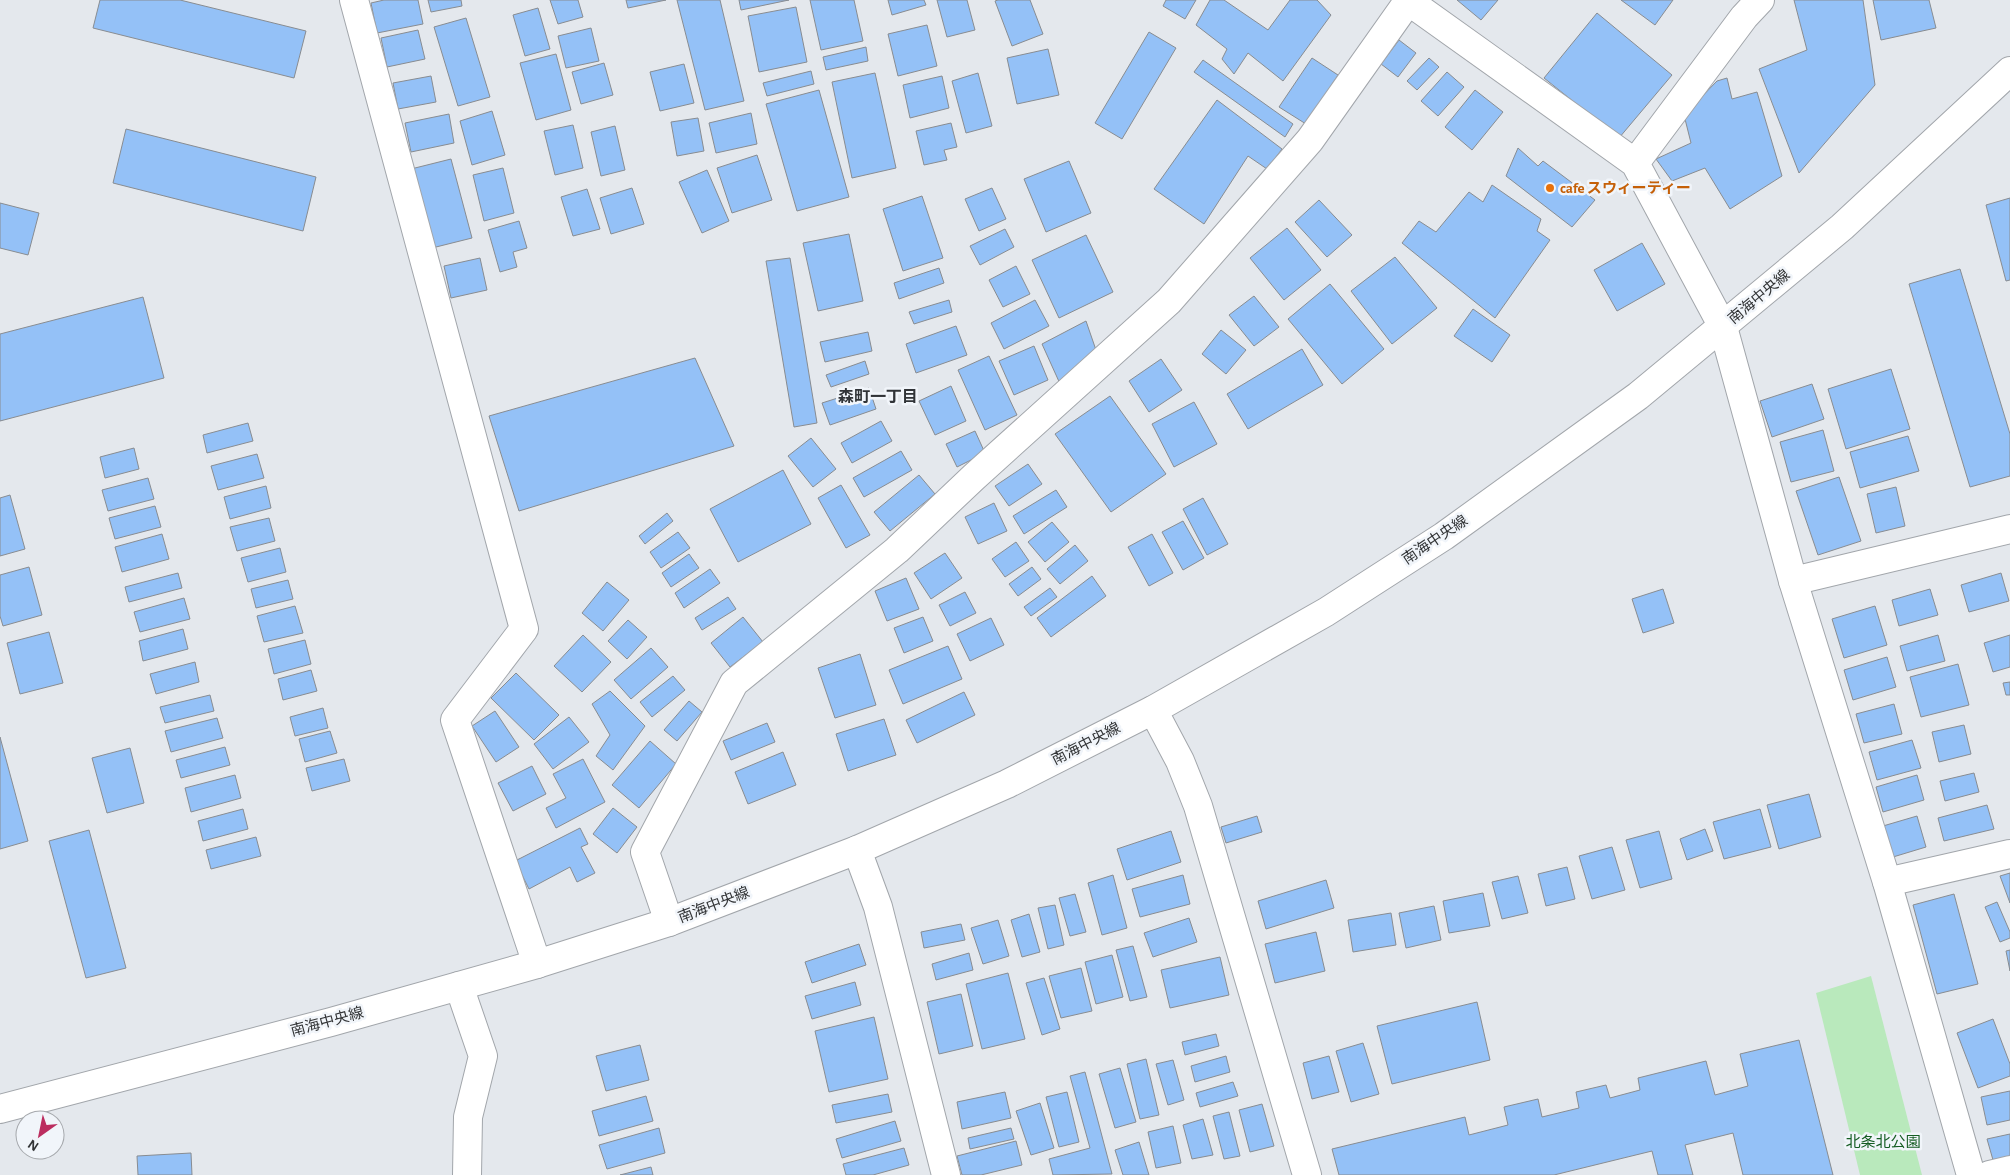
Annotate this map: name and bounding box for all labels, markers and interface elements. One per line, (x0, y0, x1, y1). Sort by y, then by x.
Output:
place label: cafe スウィーティー (1560, 181, 1691, 196)
marker: cafe スウィーティー (1544, 182, 1556, 194)
street label: 南海中央線 (1725, 266, 1793, 327)
district label: 森町一丁目 (838, 388, 918, 405)
street label: 南海中央線 (1399, 512, 1470, 567)
street label: 南海中央線 (1049, 719, 1123, 768)
street label: 南海中央線 (676, 884, 752, 925)
street label: 南海中央線 (289, 1004, 365, 1039)
north arrow (15, 1110, 65, 1160)
park label: 北条北公園 (1845, 1133, 1921, 1150)
text: N (26, 1137, 41, 1154)

